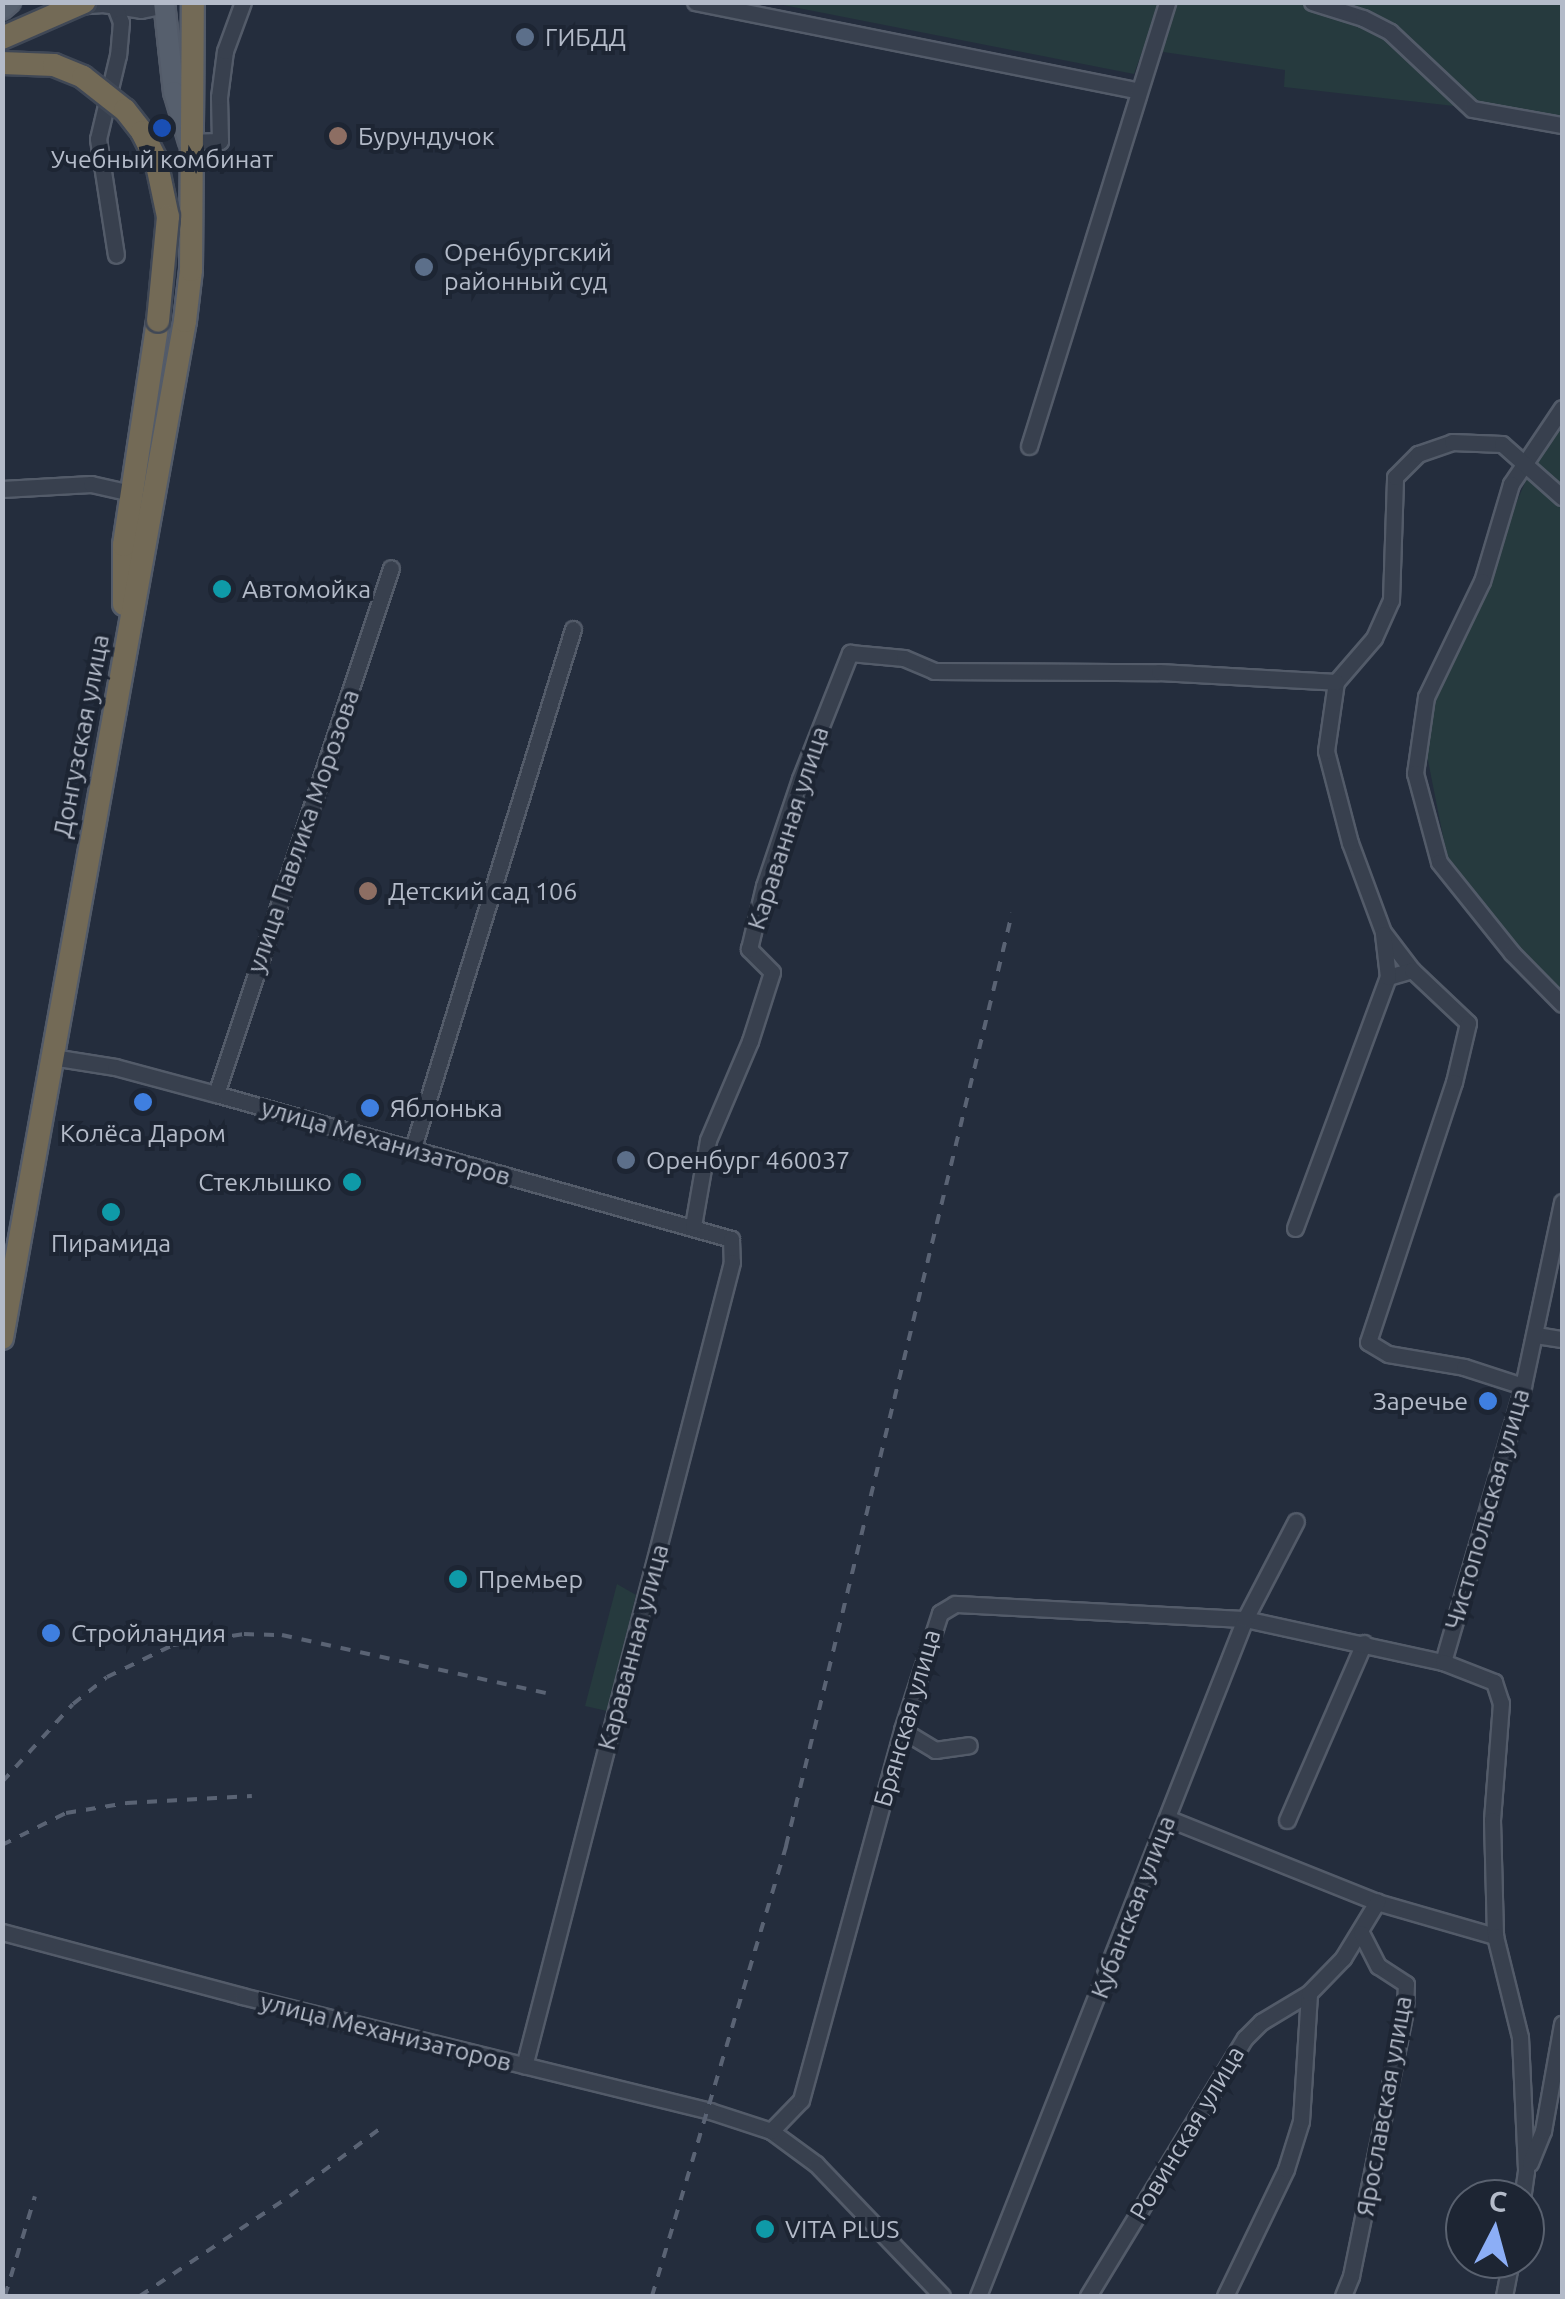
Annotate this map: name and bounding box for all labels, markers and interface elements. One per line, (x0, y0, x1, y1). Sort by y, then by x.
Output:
place label: ГИБДД (545, 22, 626, 52)
marker: ГИБДД (514, 26, 536, 48)
marker: Учебный комбинат (151, 117, 173, 139)
place label: Бурундучок (358, 121, 495, 151)
marker: Бурундучок (327, 125, 349, 147)
place label: Учебный комбинат (51, 144, 273, 174)
place label: Оренбургский районный суд (444, 238, 612, 297)
marker: Оренбургский районный суд (413, 256, 435, 278)
place label: Автомойка (242, 574, 371, 604)
marker: Автомойка (211, 578, 233, 600)
street label: Донгузская улица (47, 632, 115, 840)
street label: улица Павлика Морозова (240, 685, 366, 977)
street label: Караванная улица (741, 723, 835, 933)
place label: Детский сад 106 (388, 876, 577, 906)
marker: Детский сад 106 (357, 880, 379, 902)
marker: Колёса Даром (132, 1091, 154, 1113)
street label: улица Механизаторов (258, 1092, 514, 1192)
place label: Яблонька (390, 1093, 503, 1123)
marker: Яблонька (359, 1097, 381, 1119)
place label: Колёса Даром (60, 1118, 226, 1148)
place label: Оренбург 460037 (646, 1145, 850, 1175)
marker: Оренбург 460037 (615, 1149, 637, 1171)
place label: Стеклышко (198, 1167, 332, 1197)
marker: Стеклышко (341, 1171, 363, 1193)
marker: Пирамида (100, 1201, 122, 1223)
place label: Пирамида (51, 1228, 171, 1258)
street label: Чистопольская улица (1438, 1385, 1536, 1633)
place label: Заречье (1373, 1386, 1468, 1416)
marker: Заречье (1477, 1390, 1499, 1412)
street label: Караванная улица (591, 1541, 675, 1753)
place label: Премьер (478, 1564, 583, 1594)
marker: Премьер (447, 1568, 469, 1590)
place label: Стройландия (71, 1618, 226, 1648)
marker: Стройландия (40, 1622, 62, 1644)
street label: Брянская улица (867, 1626, 947, 1810)
street label: Кубанская улица (1084, 1811, 1182, 2003)
street label: улица Механизаторов (257, 1986, 515, 2078)
street label: Ярославская улица (1350, 1994, 1418, 2218)
street label: Ровинская улица (1123, 2041, 1251, 2225)
north arrow (1445, 2179, 1545, 2279)
text: С (1487, 2184, 1509, 2217)
place label: VITA PLUS (785, 2214, 899, 2244)
marker: VITA PLUS (754, 2218, 776, 2240)

